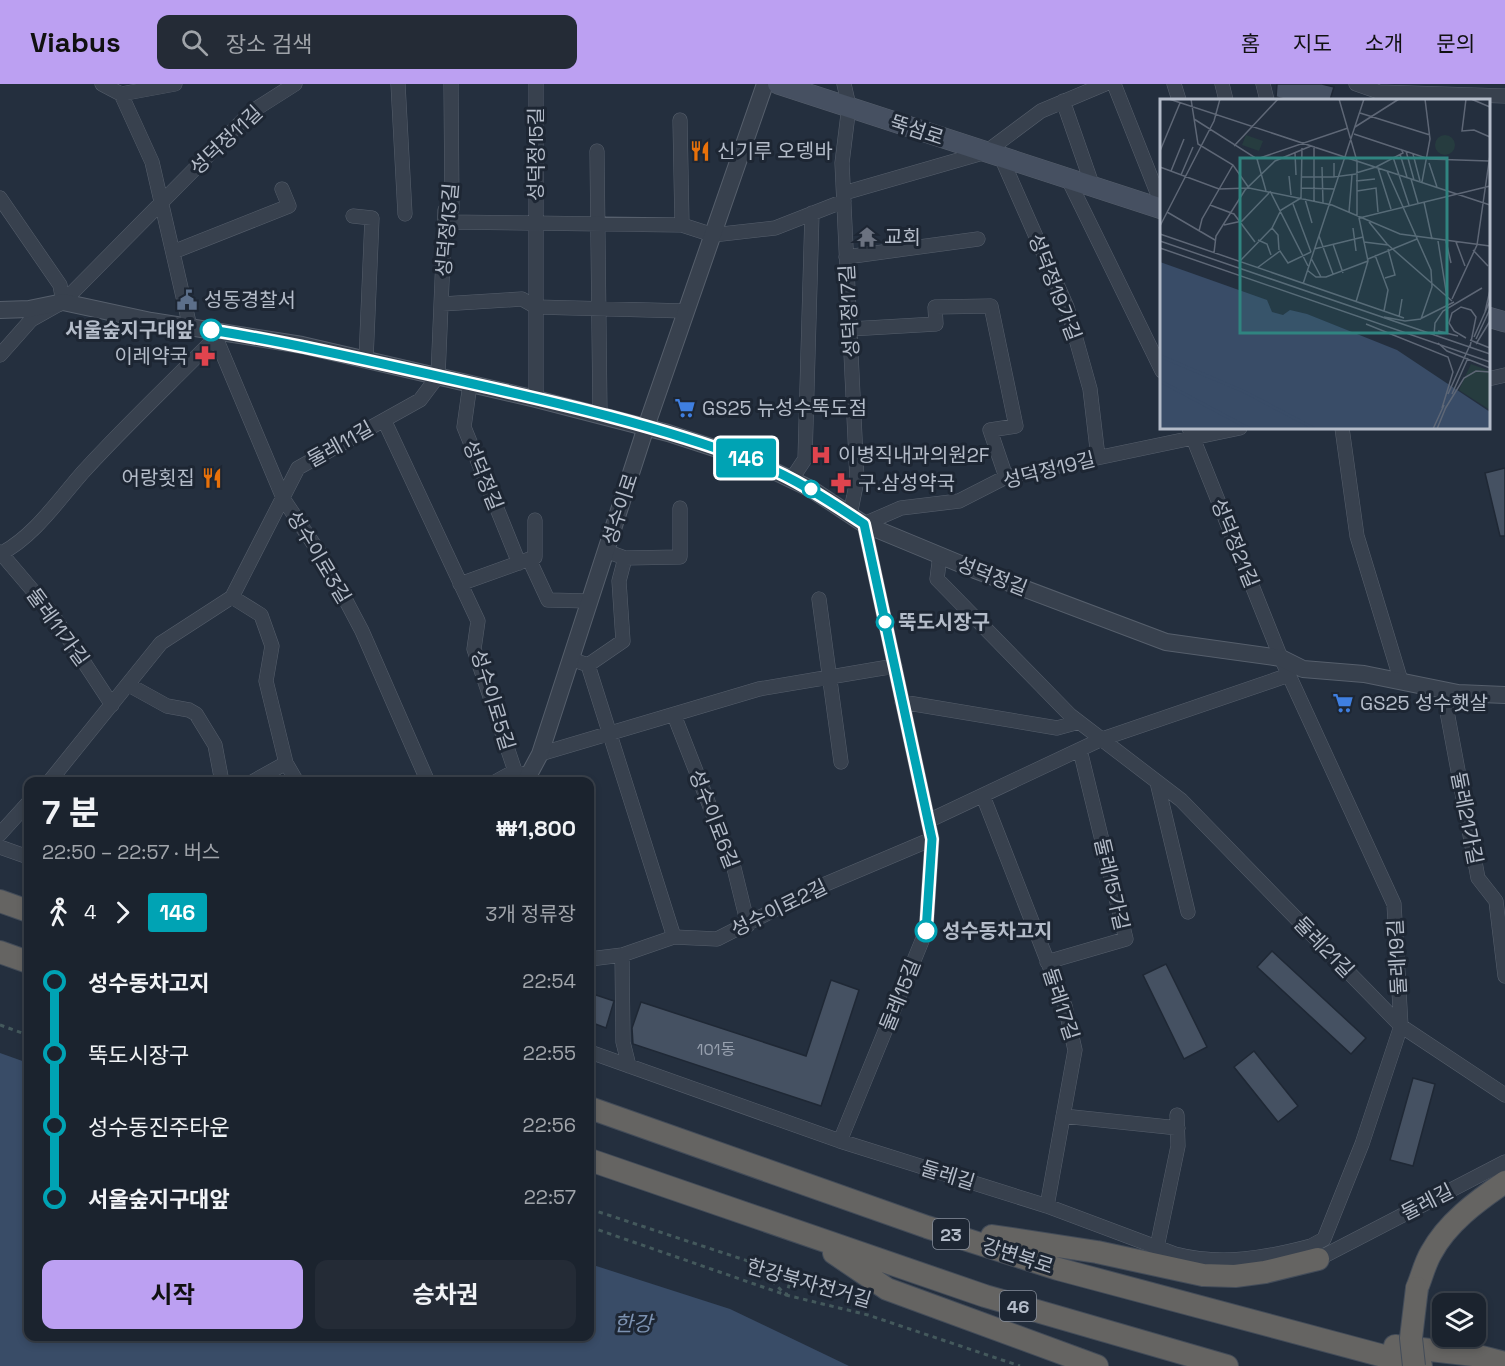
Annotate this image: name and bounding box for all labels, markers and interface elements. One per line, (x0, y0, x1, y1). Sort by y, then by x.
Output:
search box (157, 15, 577, 69)
text: Viabus (30, 24, 121, 60)
icon: search (178, 26, 211, 59)
text: 장소 검색 (226, 30, 312, 58)
text: 홈 (1241, 30, 1260, 57)
text: 지도 (1293, 30, 1332, 57)
text: 소개 (1365, 30, 1403, 57)
text: 문의 (1436, 30, 1475, 57)
inset map (1160, 99, 1490, 429)
street label: 성덕정11길 (184, 100, 268, 180)
street label: 성덕정15길 (523, 107, 549, 201)
street label: 뚝섬로 (887, 109, 947, 151)
place label: 신기루 오뎅바 (717, 138, 833, 164)
restaurant icon: 신기루 오뎅바 (688, 139, 712, 163)
street label: 성덕정13길 (430, 182, 464, 278)
place label: 교회 (884, 224, 921, 250)
temple icon: 교회 (855, 225, 879, 249)
street label: 성덕정19가길 (1023, 230, 1087, 344)
street label: 성덕정17길 (834, 264, 864, 358)
place label: 성동경찰서 (204, 287, 296, 313)
public building icon: 성동경찰서 (175, 288, 199, 312)
place label: 서울숲지구대앞 (65, 317, 195, 343)
marker: 서울숲지구대앞 (200, 319, 222, 341)
place label: 이레약국 (114, 343, 188, 369)
pharmacy icon: 이레약국 (193, 344, 217, 368)
place label: GS25 뉴성수뚝도점 (702, 395, 867, 421)
supermarket icon: GS25 뉴성수뚝도점 (673, 396, 697, 420)
street label: 둘레11길 (302, 415, 378, 473)
street label: 성덕정길 (457, 436, 509, 514)
line badge: 146 (712, 438, 780, 478)
place label: 이병직내과의원2F (838, 442, 990, 468)
hospital icon: 이병직내과의원2F (809, 443, 833, 467)
text: 146 (728, 445, 764, 472)
street label: 성덕정19길 (1000, 446, 1098, 494)
place label: 어랑횟집 (121, 465, 195, 491)
restaurant icon: 어랑횟집 (200, 466, 224, 490)
street label: 성수이로 (596, 470, 644, 548)
place label: 구.삼성약국 (858, 470, 955, 496)
pharmacy icon: 구.삼성약국 (829, 471, 853, 495)
unlabelled marker (802, 480, 820, 498)
street label: 성덕정21길 (1205, 495, 1265, 591)
street label: 성수이로3길 (281, 506, 357, 608)
street label: 성덕정길 (953, 551, 1031, 601)
street label: 둘레11가길 (21, 583, 95, 671)
place label: 뚝도시장구 (898, 609, 990, 635)
marker: 뚝도시장구 (876, 613, 894, 631)
street label: 성수이로5길 (465, 646, 521, 754)
place label: GS25 성수햇살 (1360, 690, 1488, 716)
supermarket icon: GS25 성수햇살 (1331, 691, 1355, 715)
street label: 성수이로6길 (683, 766, 745, 872)
street label: 둘레21가길 (1445, 769, 1489, 867)
text: 7 분 (42, 792, 99, 834)
text: ₩1,800 (495, 814, 576, 842)
street label: 둘레15가길 (1089, 835, 1135, 933)
text: 22:50 – 22:57 · 버스 (42, 839, 220, 865)
street label: 성수이로2길 (727, 874, 831, 942)
icon: walk (42, 896, 75, 929)
icon: forward (106, 896, 139, 929)
text: 4 (84, 899, 97, 925)
text: 146 (160, 899, 195, 926)
text: 3개 정류장 (485, 901, 576, 927)
street label: 둘레21길 (1288, 911, 1360, 983)
place label: 성수동차고지 (942, 918, 1052, 944)
street label: 둘레19길 (1382, 918, 1412, 996)
marker: 성수동차고지 (915, 920, 937, 942)
street label: 둘레15길 (874, 955, 926, 1035)
street label: 둘레17길 (1037, 964, 1085, 1044)
text: 22:54 (522, 968, 576, 994)
text: 성수동차고지 (88, 969, 209, 997)
house number: 101동 (697, 1039, 735, 1060)
text: 22:55 (523, 1040, 576, 1066)
text: 뚝도시장구 (88, 1041, 189, 1069)
text: 22:56 (523, 1112, 576, 1138)
text: 성수동진주타운 (88, 1113, 230, 1141)
street label: 둘레길 (918, 1154, 978, 1196)
street label: 둘레길 (1397, 1178, 1457, 1226)
text: 22:57 (524, 1184, 576, 1210)
text: 서울숲지구대앞 (88, 1185, 230, 1213)
road number: 23 (933, 1219, 969, 1249)
street label: 강변북로 (979, 1232, 1057, 1280)
street label: 한강북자전거길 (744, 1253, 874, 1313)
button: 시작 (42, 1260, 303, 1329)
button: 승차권 (315, 1260, 576, 1329)
road number: 46 (1000, 1291, 1036, 1321)
map controls (1432, 1293, 1486, 1347)
button: layers (1432, 1293, 1486, 1347)
water label: 한강 (614, 1310, 655, 1337)

